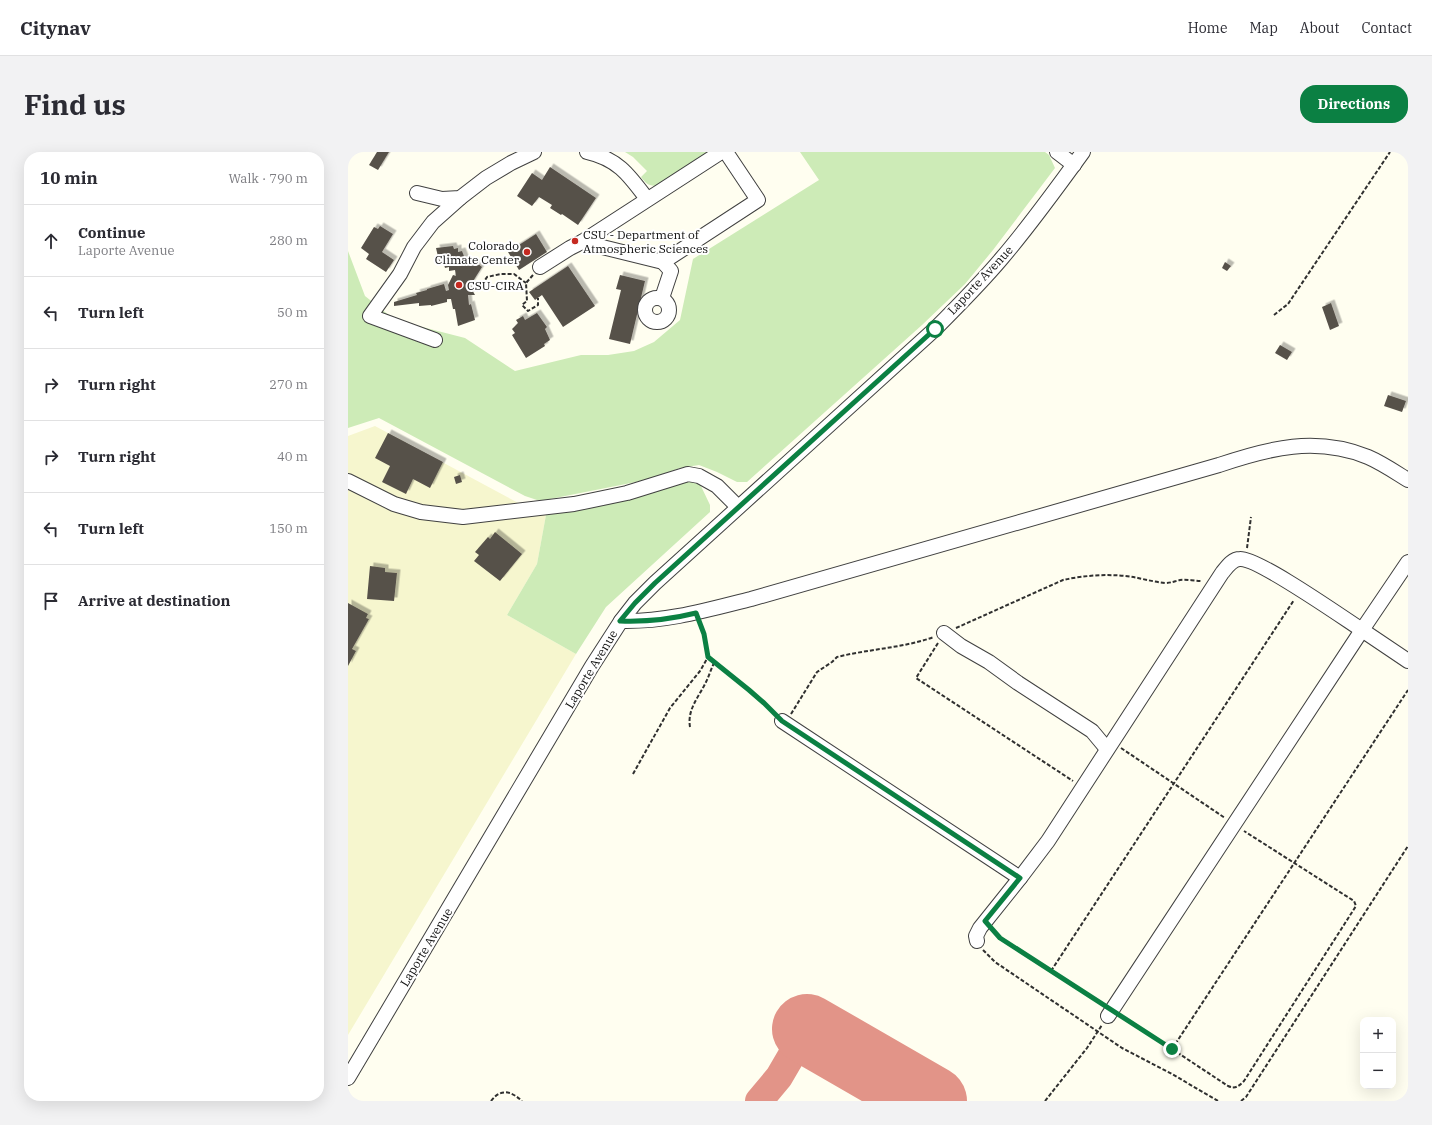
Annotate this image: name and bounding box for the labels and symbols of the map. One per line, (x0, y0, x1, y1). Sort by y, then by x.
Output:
place label: CSU - Department of Atmospheric Sciences (583, 227, 708, 256)
marker: CSU - Department of Atmospheric Sciences (570, 236, 580, 246)
place label: Colorado Climate Center (435, 238, 520, 267)
street label: Laporte Avenue (944, 242, 1016, 318)
marker: Colorado Climate Center (522, 247, 532, 257)
place label: CSU-CIRA (467, 278, 525, 293)
marker: CSU-CIRA (454, 280, 464, 290)
route start (926, 320, 944, 338)
street label: Laporte Avenue (562, 627, 620, 711)
street label: Laporte Avenue (397, 905, 455, 989)
route end (1163, 1040, 1181, 1058)

